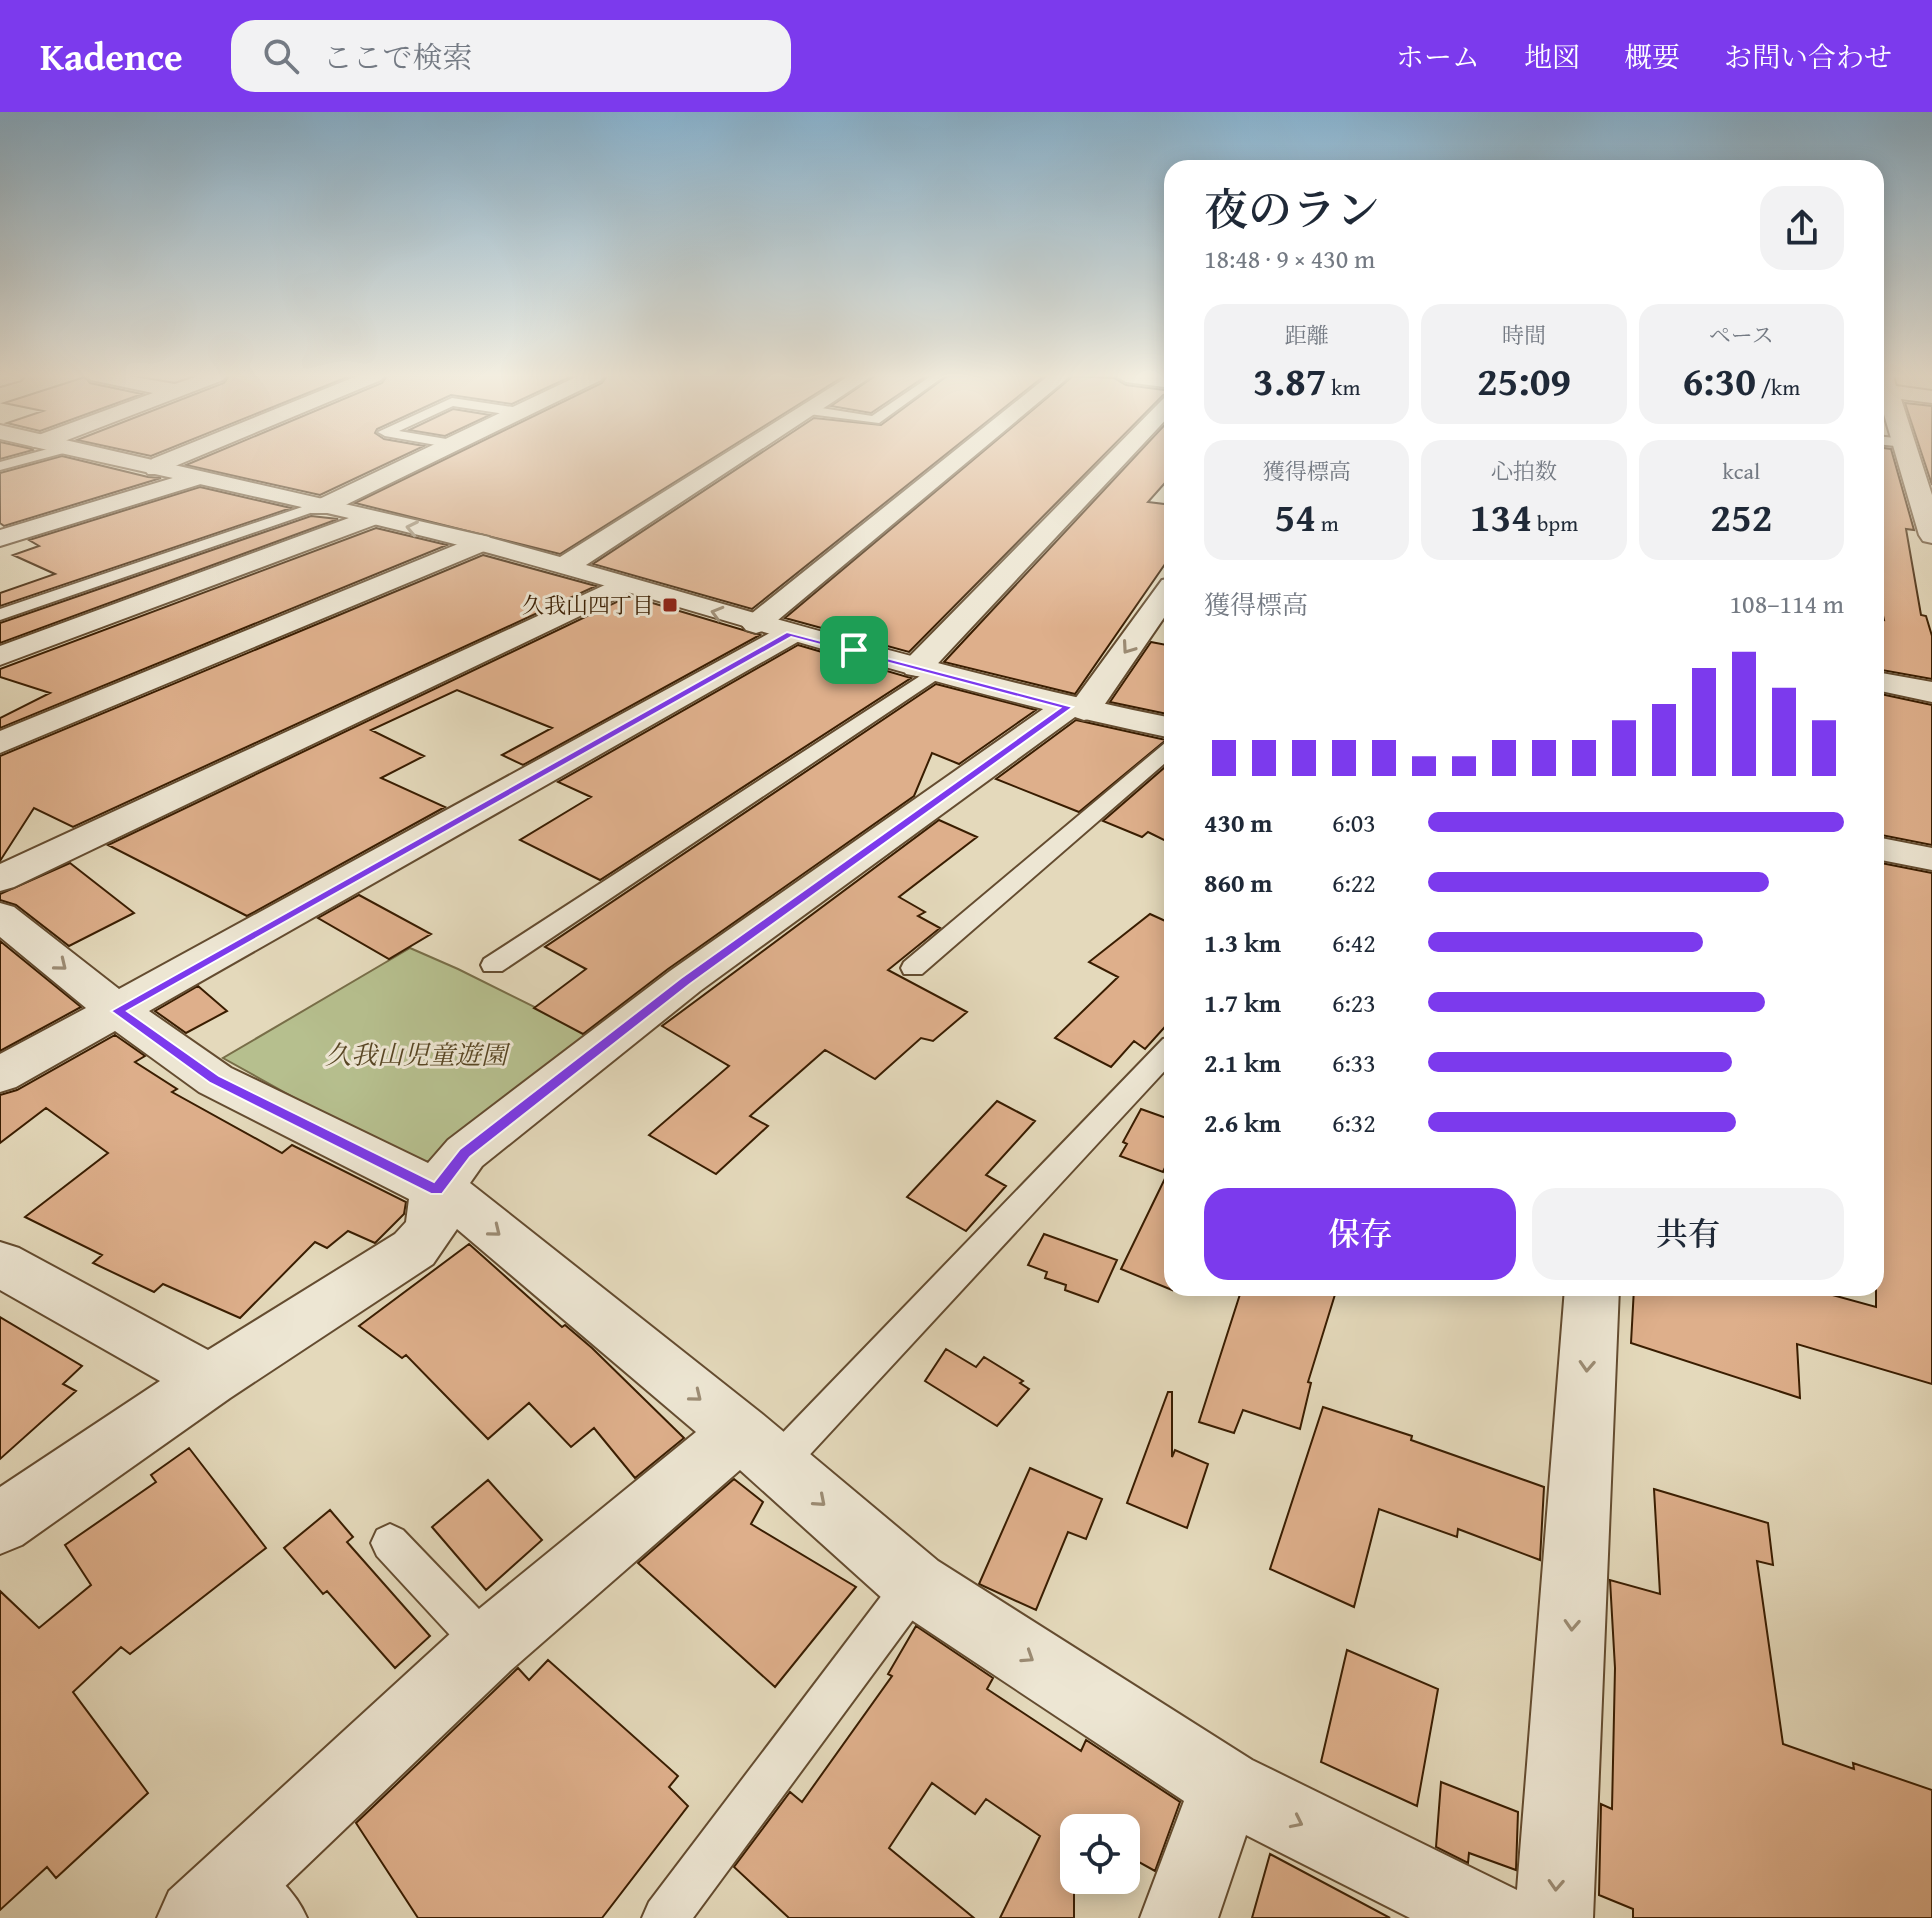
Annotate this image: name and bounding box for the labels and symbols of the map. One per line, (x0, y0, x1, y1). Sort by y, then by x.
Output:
one-way arrow (406, 521, 419, 538)
place label: 久我山四丁目 (522, 589, 654, 621)
marker: 久我山四丁目 (661, 596, 679, 614)
one-way arrow (710, 606, 724, 622)
pin (820, 616, 888, 684)
one-way arrow (1123, 639, 1138, 654)
one-way arrow (52, 955, 66, 970)
park label: 久我山児童遊園 (325, 1035, 511, 1074)
one-way arrow (486, 1221, 501, 1236)
one-way arrow (1579, 1360, 1596, 1373)
one-way arrow (687, 1386, 701, 1401)
one-way arrow (811, 1491, 826, 1506)
one-way arrow (1563, 1619, 1580, 1632)
one-way arrow (1019, 1647, 1033, 1662)
one-way arrow (1288, 1812, 1303, 1827)
one-way arrow (1548, 1879, 1565, 1892)

